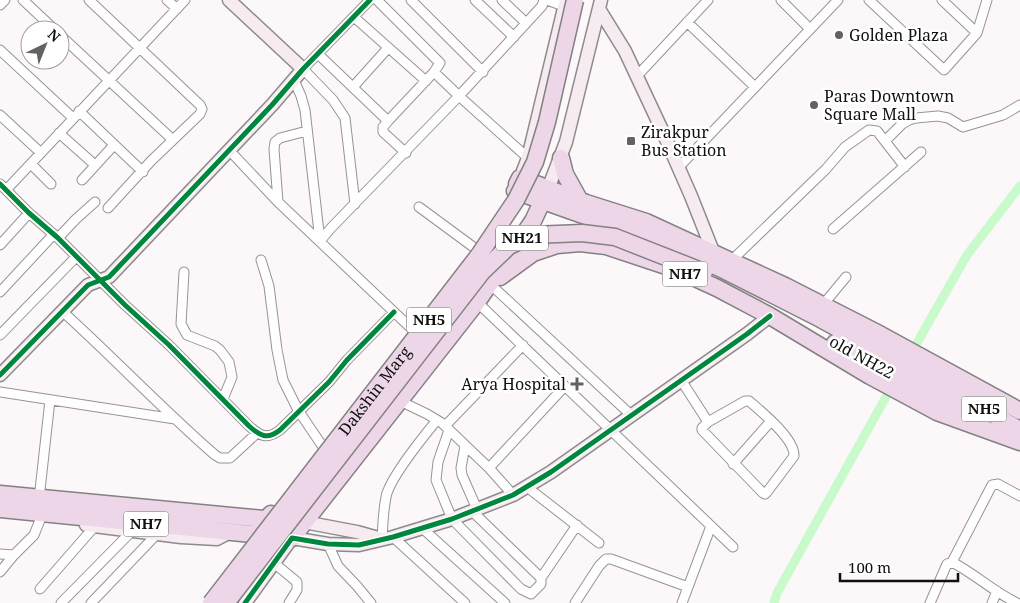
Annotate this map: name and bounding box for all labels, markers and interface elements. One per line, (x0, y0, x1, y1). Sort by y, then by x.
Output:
north arrow (20, 20, 70, 70)
text: N (44, 24, 65, 46)
place label: Golden Plaza (849, 24, 948, 46)
marker: Golden Plaza (833, 29, 845, 41)
place label: Paras Downtown Square Mall (824, 85, 954, 125)
marker: Paras Downtown Square Mall (808, 99, 820, 111)
place label: Zirakpur Bus Station (641, 121, 727, 161)
marker: Zirakpur Bus Station (625, 135, 637, 147)
road number: NH21 (496, 226, 548, 250)
road number: NH7 (662, 262, 708, 286)
road number: NH5 (406, 308, 452, 332)
street label: old NH22 (826, 330, 898, 384)
street label: Dakshin Marg (333, 341, 416, 440)
place label: Arya Hospital (461, 373, 566, 395)
marker: Arya Hospital (570, 377, 584, 391)
road number: NH5 (962, 396, 1006, 422)
road number: NH7 (124, 512, 168, 536)
scale bar (840, 550, 958, 582)
text: 100 m (848, 557, 891, 577)

